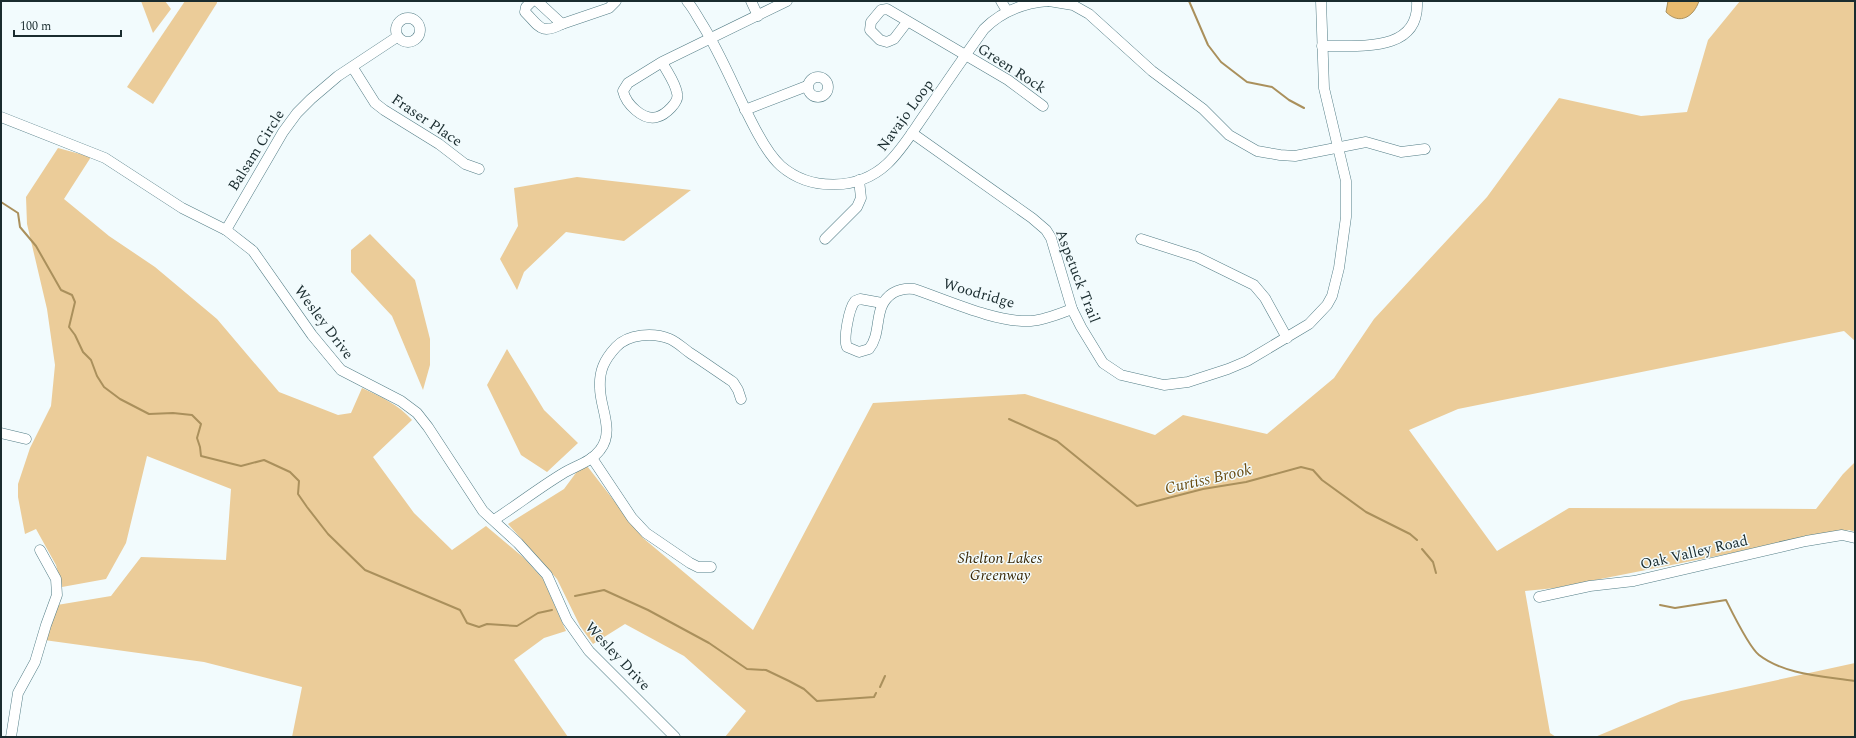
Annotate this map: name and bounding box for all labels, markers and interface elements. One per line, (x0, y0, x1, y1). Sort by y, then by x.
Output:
scale bar (14, 12, 121, 38)
text: 100 m (20, 17, 51, 36)
street label: Green Rock (973, 37, 1051, 99)
street label: Navajo Loop (871, 74, 940, 156)
street label: Fraser Place (387, 88, 467, 153)
street label: Balsam Circle (222, 105, 291, 196)
street label: Aspetuck Trail (1049, 226, 1106, 326)
street label: Woodridge (940, 272, 1017, 315)
street label: Wesley Drive (288, 280, 359, 364)
water label: Curtiss Brook (1163, 457, 1254, 501)
street label: Oak Valley Road (1638, 529, 1750, 576)
park label: Shelton Lakes Greenway (958, 547, 1043, 587)
street label: Wesley Drive (579, 616, 656, 696)

